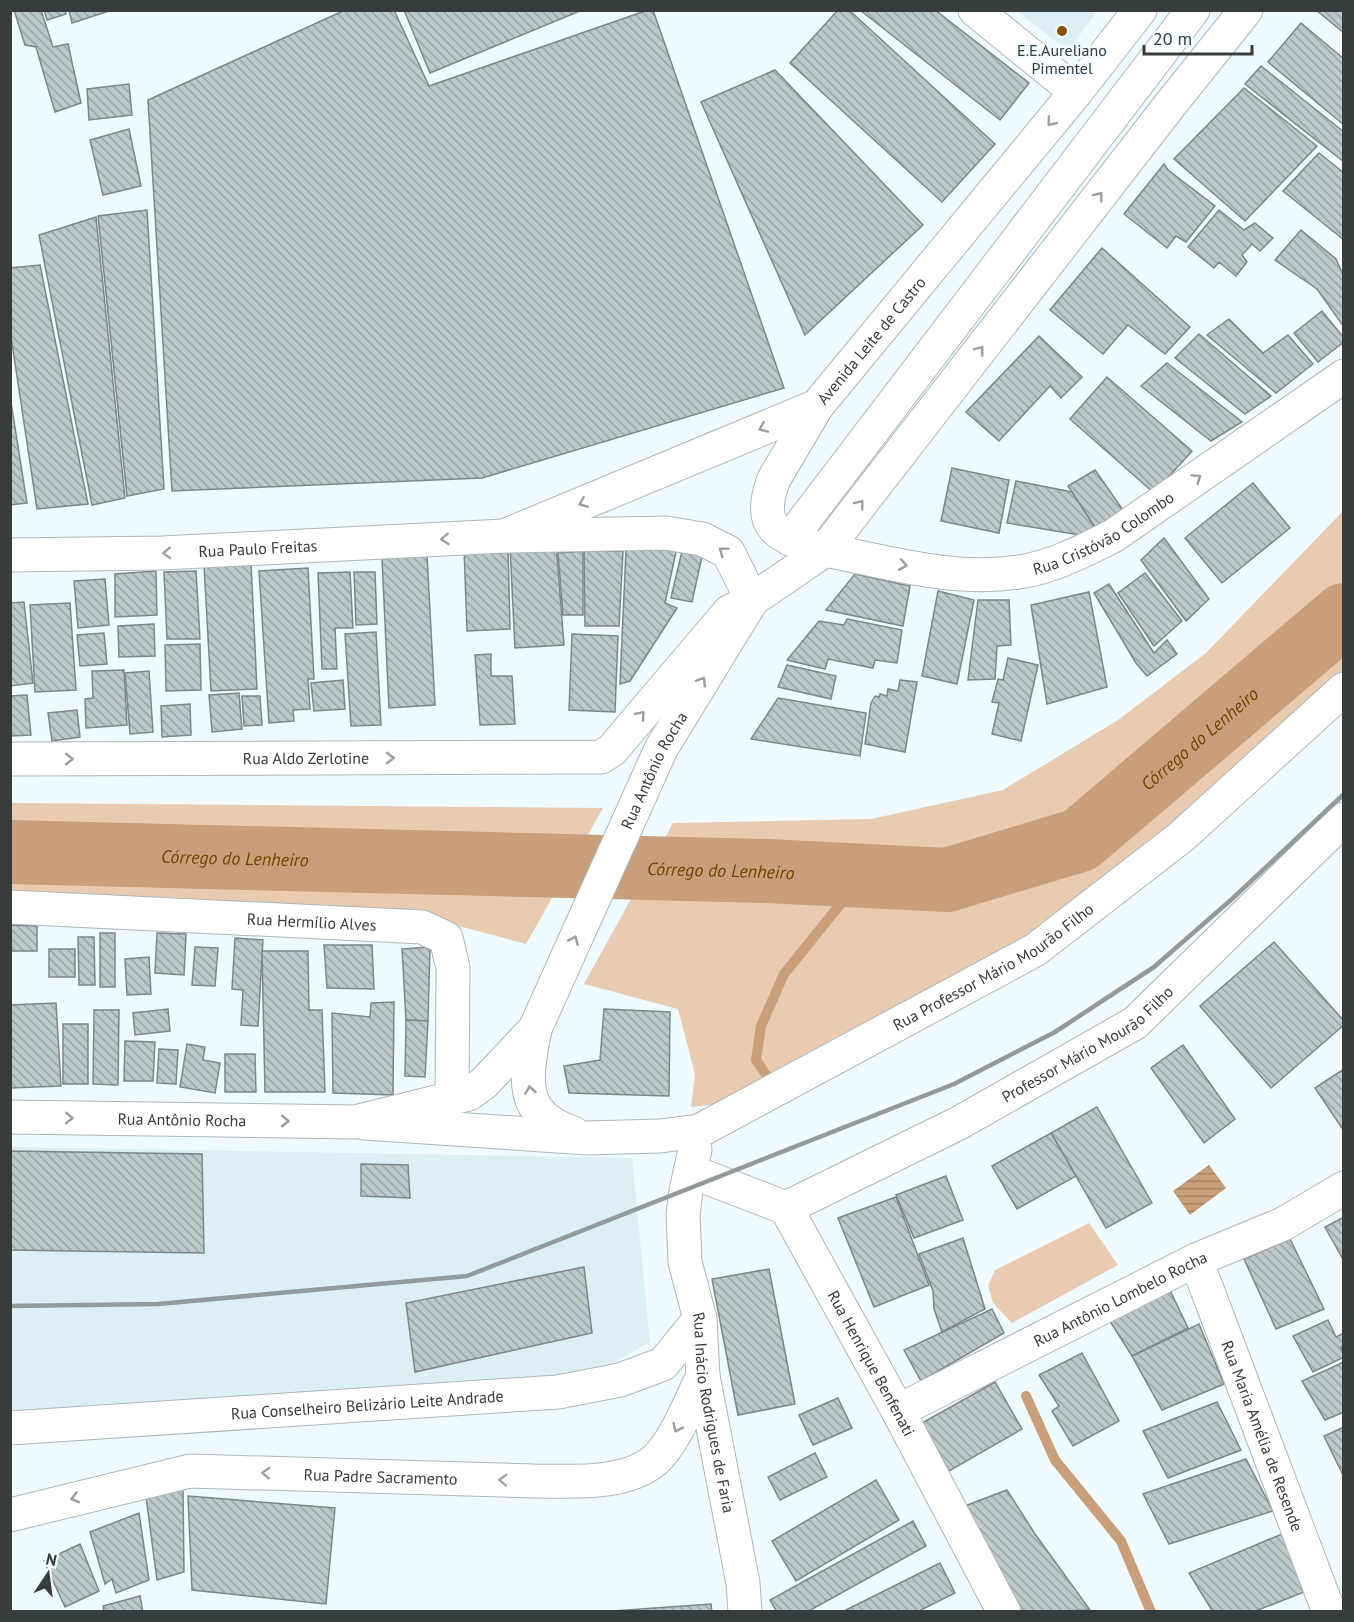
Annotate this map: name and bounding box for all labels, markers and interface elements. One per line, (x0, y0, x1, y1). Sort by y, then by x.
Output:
scale bar (1144, 18, 1252, 56)
marker: E.E.Aureliano Pimentel (1055, 24, 1069, 38)
text: 20 m (1153, 27, 1192, 50)
place label: E.E.Aureliano Pimentel (1017, 40, 1107, 78)
one-way arrow (1047, 115, 1058, 126)
one-way arrow (1092, 192, 1103, 203)
street label: Avenida Leite de Castro (813, 272, 930, 408)
one-way arrow (973, 346, 984, 357)
one-way arrow (759, 421, 770, 433)
one-way arrow (1191, 474, 1202, 485)
street label: Rua Cristóvão Colombo (1031, 487, 1178, 579)
one-way arrow (578, 496, 589, 508)
one-way arrow (853, 500, 864, 511)
one-way arrow (441, 532, 450, 545)
street label: Rua Paulo Freitas (198, 535, 318, 561)
one-way arrow (162, 546, 171, 559)
one-way arrow (719, 547, 730, 558)
one-way arrow (897, 558, 907, 571)
one-way arrow (695, 677, 707, 687)
water label: Córrego do Lenheiro (1136, 682, 1263, 795)
street label: Rua Antônio Rocha (616, 708, 691, 832)
one-way arrow (634, 711, 645, 722)
street label: Rua Aldo Zerlotine (243, 748, 369, 768)
one-way arrow (385, 752, 394, 764)
one-way arrow (64, 753, 73, 765)
water label: Córrego do Lenheiro (161, 844, 309, 871)
water label: Córrego do Lenheiro (647, 856, 795, 884)
street label: Rua Professor Mário Mourão Filho (889, 899, 1097, 1035)
street label: Rua Hermílio Alves (246, 909, 377, 935)
one-way arrow (566, 936, 578, 947)
street label: Professor Mário Mourão Filho (998, 981, 1177, 1107)
one-way arrow (524, 1086, 537, 1096)
street label: Rua Antônio Rocha (117, 1109, 247, 1130)
one-way arrow (64, 1111, 73, 1124)
one-way arrow (280, 1115, 289, 1127)
street label: Rua Antônio Lombelo Rocha (1030, 1247, 1210, 1351)
street label: Rua Henrique Benfenati (823, 1287, 919, 1439)
street label: Rua Inácio Rodrigues de Faria (689, 1310, 739, 1515)
street label: Rua Maria Amélia de Resende (1217, 1338, 1308, 1534)
street label: Rua Conselheiro Belizário Leite Andrade (230, 1386, 504, 1423)
one-way arrow (672, 1422, 684, 1433)
street label: Rua Padre Sacramento (303, 1464, 458, 1489)
one-way arrow (262, 1467, 271, 1479)
one-way arrow (499, 1474, 508, 1487)
one-way arrow (70, 1491, 80, 1504)
north arrow (18, 1544, 78, 1604)
text: N (44, 1548, 59, 1570)

